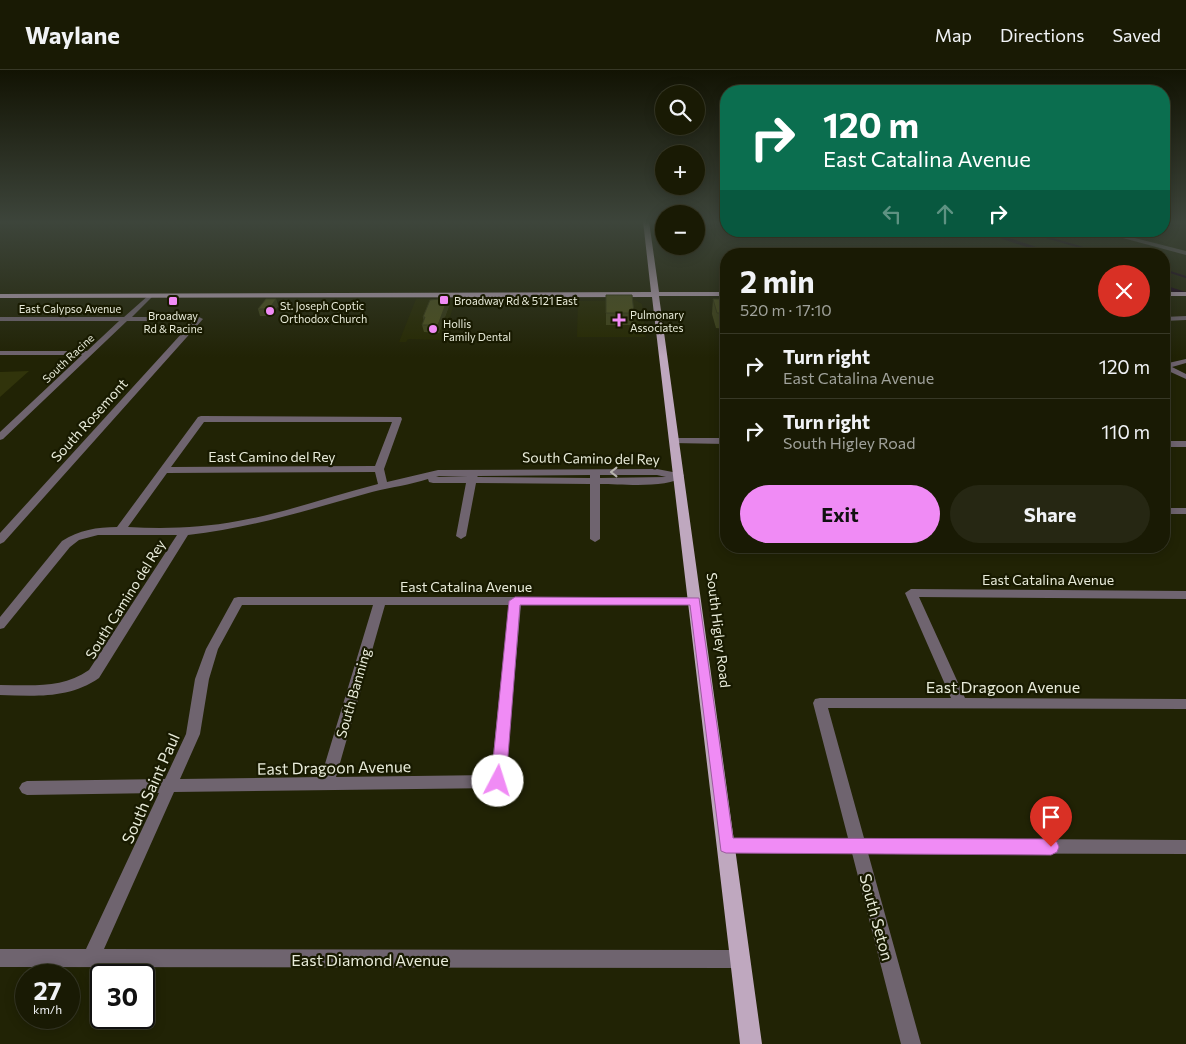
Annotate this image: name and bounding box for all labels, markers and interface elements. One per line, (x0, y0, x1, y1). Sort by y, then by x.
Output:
text: Waylane (25, 20, 120, 49)
text: Map (935, 24, 972, 46)
text: Directions (1000, 24, 1084, 46)
text: Saved (1112, 24, 1161, 46)
map controls (655, 85, 705, 255)
button: search (655, 85, 705, 135)
text: 120 m (823, 102, 919, 145)
icon: right (740, 105, 805, 170)
button: + (655, 145, 705, 195)
text: East Catalina Avenue (823, 145, 1031, 172)
icon: left (878, 200, 906, 228)
icon: ahead (931, 200, 959, 228)
icon: right (984, 200, 1012, 228)
button: − (655, 205, 705, 255)
text: 2 min (740, 262, 815, 299)
button: close (1098, 265, 1150, 317)
marker: Broadway Rd & 5121 East (438, 294, 450, 306)
place label: Broadway Rd & 5121 East (454, 294, 578, 307)
marker: Broadway Rd & Racine (167, 295, 179, 307)
place label: St. Joseph Coptic Orthodox Church (280, 299, 367, 325)
text: 520 m · 17:10 (740, 300, 832, 319)
street label: East Calypso Avenue (19, 302, 121, 315)
marker: St. Joseph Coptic Orthodox Church (264, 305, 276, 317)
place label: Pulmonary Associates (630, 308, 684, 334)
place label: Broadway Rd & Racine (143, 309, 203, 335)
marker: Pulmonary Associates (612, 313, 626, 327)
place label: Hollis Family Dental (443, 317, 511, 343)
marker: Hollis Family Dental (427, 323, 439, 335)
street label: South Racine (40, 331, 97, 385)
text: Turn right (783, 345, 870, 368)
icon: right (740, 352, 768, 380)
text: 120 m (1099, 355, 1150, 378)
text: East Catalina Avenue (783, 368, 934, 387)
street label: South Rosemont (47, 375, 131, 465)
text: Turn right (783, 410, 870, 433)
icon: right (740, 417, 768, 445)
text: 110 m (1101, 420, 1150, 443)
text: South Higley Road (783, 433, 915, 452)
street label: East Camino del Rey (208, 448, 336, 465)
street label: South Camino del Rey (522, 448, 660, 468)
one-way arrow (609, 467, 617, 477)
button: Exit (740, 485, 940, 543)
button: Share (950, 485, 1150, 543)
street label: South Camino del Rey (81, 536, 169, 662)
street label: South Higley Road (704, 571, 734, 689)
street label: East Catalina Avenue (982, 571, 1114, 588)
street label: East Catalina Avenue (400, 578, 532, 595)
street label: South Banning (332, 646, 374, 740)
street label: East Dragoon Avenue (926, 677, 1080, 696)
street label: South Saint Paul (117, 730, 183, 846)
position arrow (471, 754, 523, 806)
street label: East Dragoon Avenue (257, 756, 411, 778)
pin (1030, 796, 1072, 847)
icon: arrive (1037, 803, 1065, 831)
street label: South Seton (856, 871, 898, 963)
street label: East Diamond Avenue (291, 950, 449, 969)
speed limit sign: 30 (90, 964, 155, 1029)
text: 27 (34, 975, 61, 1005)
text: km/h (33, 1002, 62, 1016)

